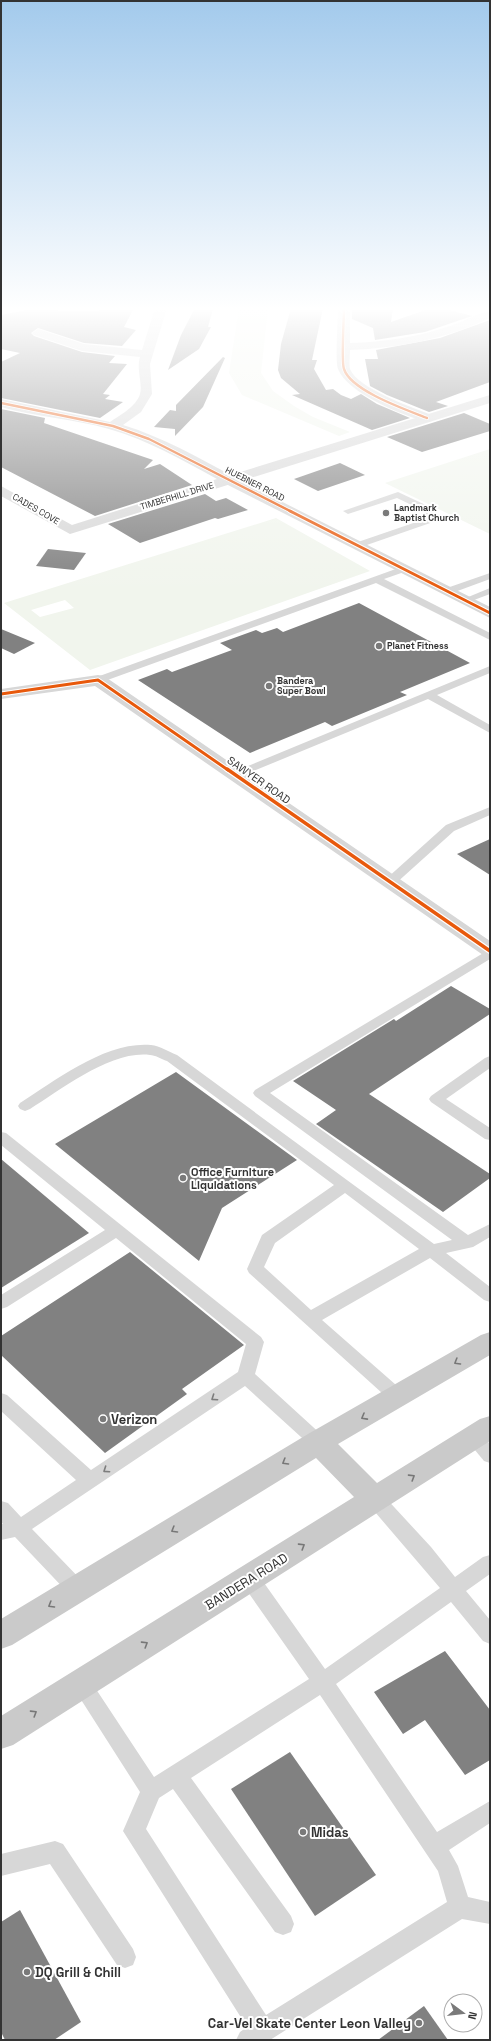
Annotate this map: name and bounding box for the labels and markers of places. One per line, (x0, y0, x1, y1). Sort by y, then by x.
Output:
place label: Landmark Baptist Church (394, 502, 459, 524)
marker: Landmark Baptist Church (381, 508, 391, 518)
place label: Planet Fitness (387, 640, 449, 652)
marker: Planet Fitness (374, 641, 384, 651)
place label: Bandera Super Bowl (277, 675, 326, 697)
marker: Bandera Super Bowl (264, 681, 274, 691)
place label: Office Furniture Liquidations (191, 1165, 274, 1192)
marker: Office Furniture Liquidations (178, 1173, 188, 1183)
place label: Verizon (111, 1411, 157, 1428)
marker: Verizon (98, 1414, 108, 1424)
place label: Midas (311, 1824, 349, 1841)
marker: Midas (298, 1827, 308, 1837)
place label: DQ Grill & Chill (35, 1964, 121, 1981)
marker: DQ Grill & Chill (22, 1967, 32, 1977)
place label: Car-Vel Skate Center Leon Valley (208, 2015, 411, 2032)
marker: Car-Vel Skate Center Leon Valley (414, 2018, 424, 2028)

